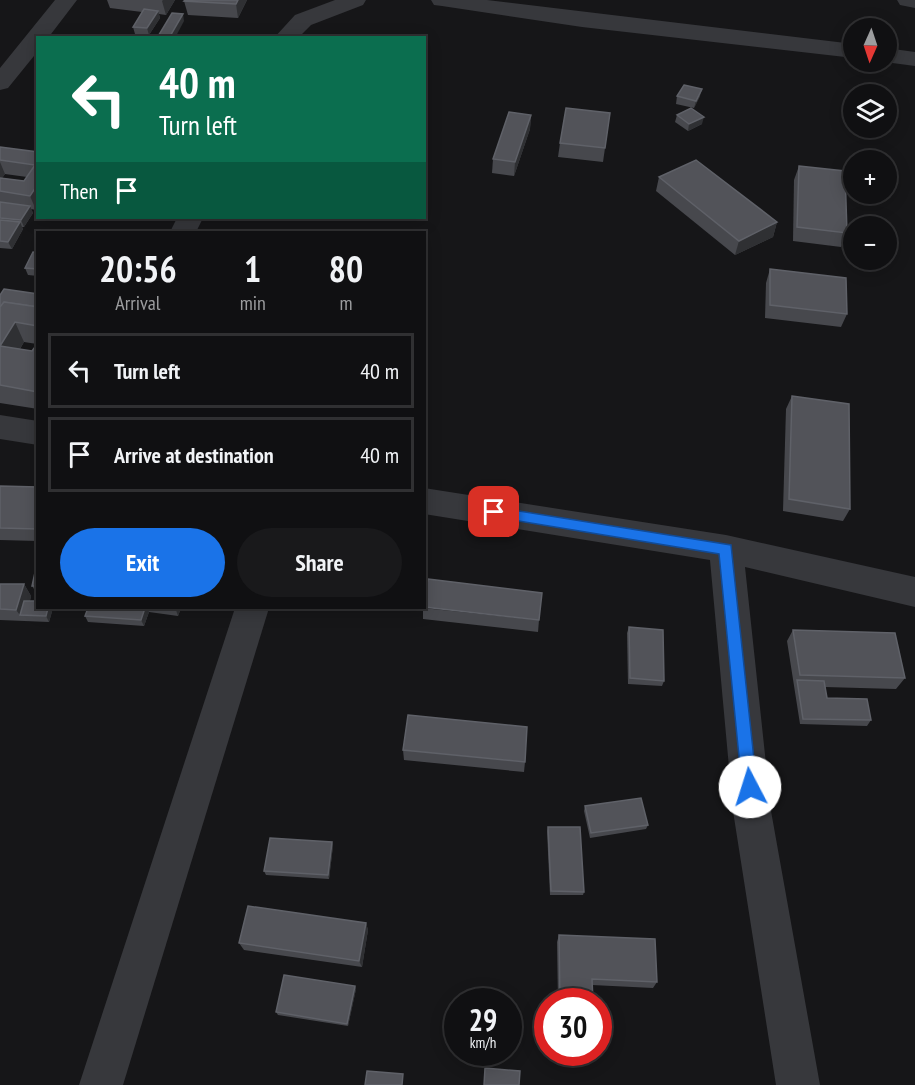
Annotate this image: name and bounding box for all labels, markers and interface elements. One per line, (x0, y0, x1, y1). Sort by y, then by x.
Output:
north arrow (843, 18, 897, 72)
map controls (843, 18, 897, 270)
text: 40 m (159, 55, 236, 110)
icon: left (60, 60, 138, 138)
button: layers (843, 84, 897, 138)
text: Turn left (159, 108, 237, 142)
button: + (843, 150, 897, 204)
icon: arrive (110, 174, 143, 207)
text: Then (60, 177, 98, 205)
button: − (843, 216, 897, 270)
text: 20:56 (99, 245, 177, 292)
text: 1 (244, 245, 261, 292)
text: 80 (329, 245, 363, 292)
text: Arrival (115, 290, 160, 316)
text: min (240, 290, 266, 316)
text: m (339, 290, 352, 316)
icon: left (63, 354, 96, 387)
text: Turn left (114, 357, 180, 385)
text: 40 m (360, 357, 399, 385)
icon: arrive (63, 438, 96, 471)
text: Arrive at destination (114, 441, 274, 469)
text: 40 m (360, 441, 399, 469)
pin (468, 486, 519, 537)
icon: arrive (477, 495, 510, 528)
button: Exit (60, 528, 225, 597)
button: Share (237, 528, 402, 597)
position arrow (718, 755, 782, 819)
speed limit sign: 30 (534, 988, 612, 1066)
text: 29 (469, 1000, 497, 1039)
text: km/h (470, 1033, 496, 1052)

